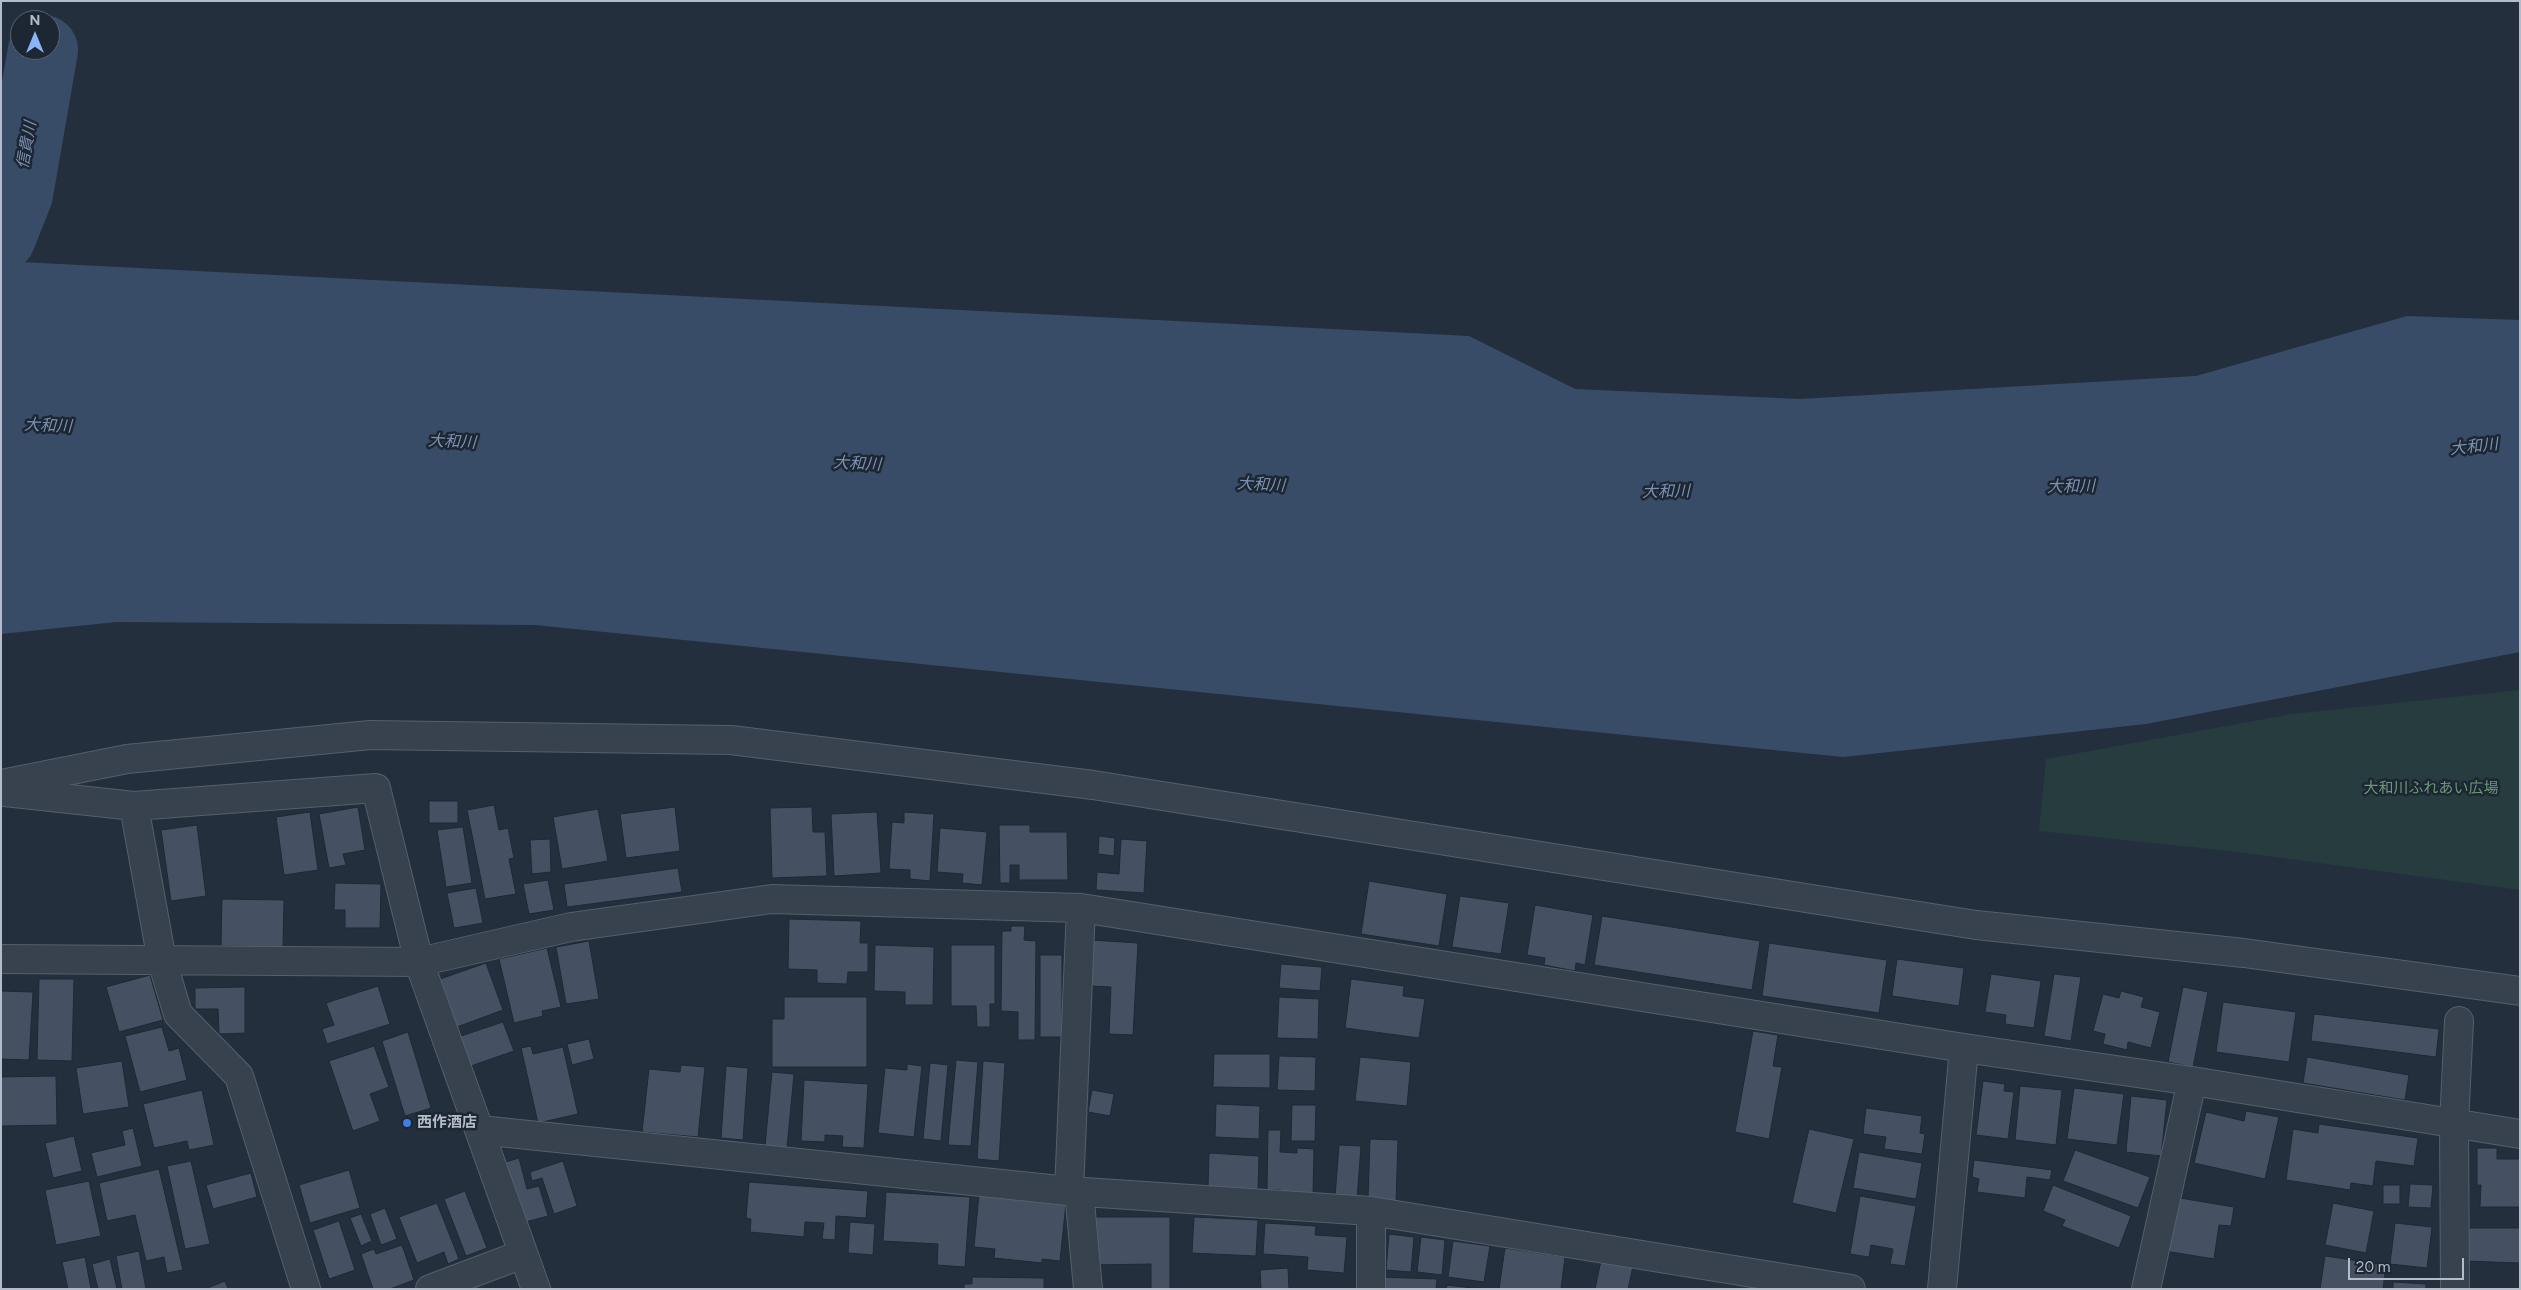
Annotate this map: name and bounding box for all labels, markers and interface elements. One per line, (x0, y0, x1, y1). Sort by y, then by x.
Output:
north arrow (10, 10, 60, 60)
text: N (30, 12, 40, 29)
water label: 信貴川 (13, 120, 41, 170)
water label: 大和川 (24, 416, 72, 436)
water label: 大和川 (428, 431, 476, 453)
water label: 大和川 (2449, 435, 2499, 459)
water label: 大和川 (833, 453, 881, 475)
water label: 大和川 (1237, 474, 1285, 496)
water label: 大和川 (2047, 477, 2095, 497)
water label: 大和川 (1642, 482, 1690, 502)
park label: 大和川ふれあい広場 (2364, 780, 2498, 798)
place label: 西作酒店 (417, 1114, 477, 1132)
marker: 西作酒店 (401, 1117, 413, 1129)
scale bar (2351, 1248, 2467, 1280)
text: 20 m (2356, 1258, 2390, 1276)

